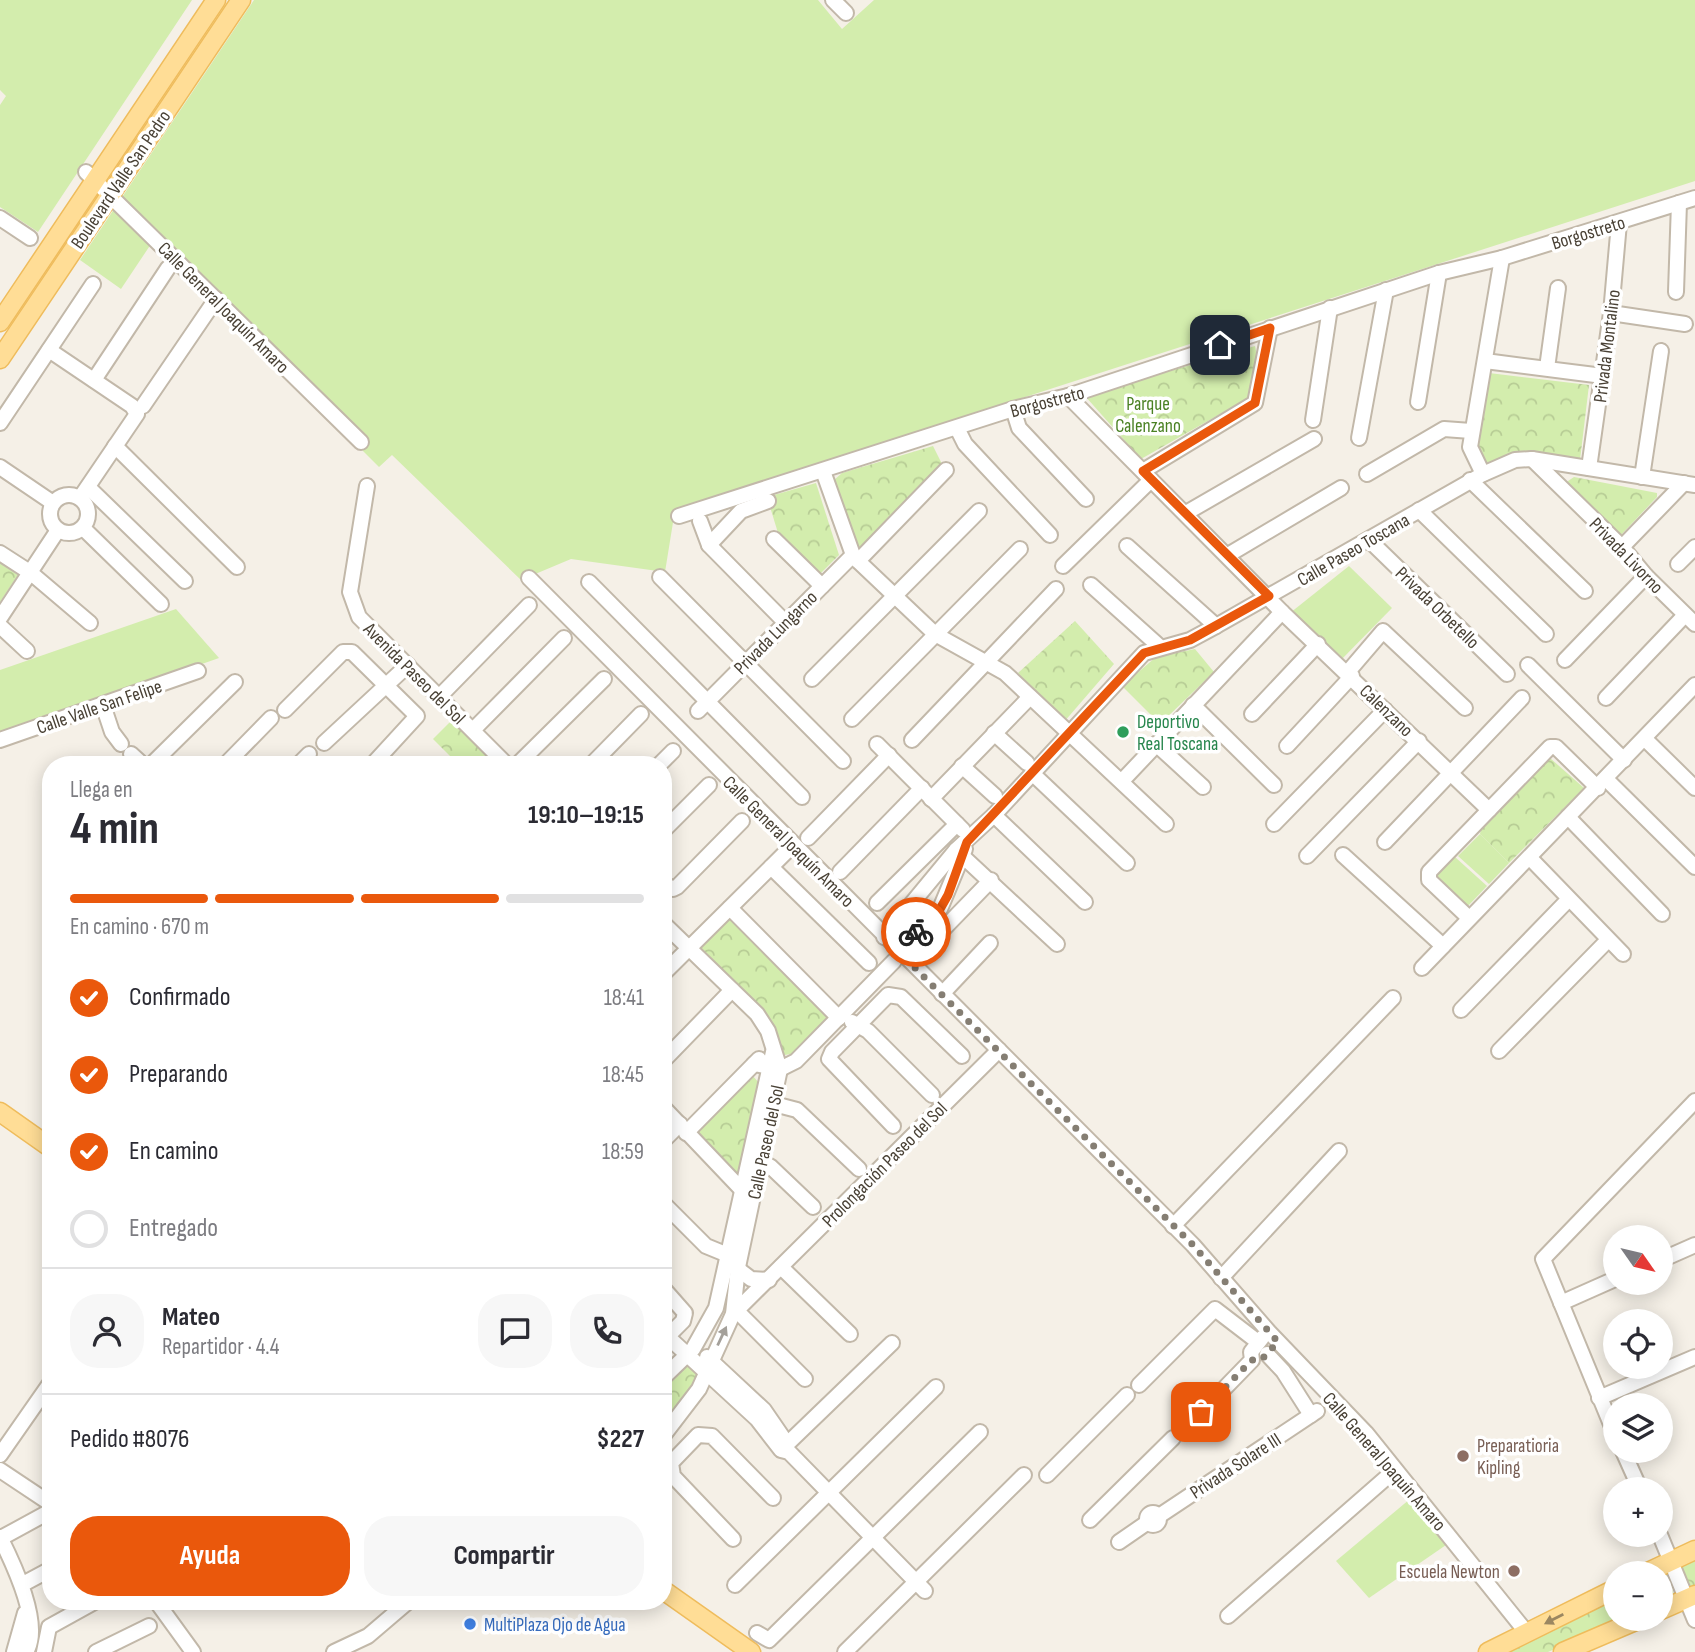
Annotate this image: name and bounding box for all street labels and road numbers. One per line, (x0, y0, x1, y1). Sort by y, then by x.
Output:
street label: Boulevard Valle San Pedro (66, 106, 176, 253)
street label: Borgostreto (1549, 211, 1628, 255)
street label: Calle General Joaquín Amaro (152, 238, 293, 379)
street label: Privada Montalino (1589, 288, 1626, 404)
street label: Borgostreto (1008, 382, 1087, 423)
street label: Calle Paseo Toscana (1294, 509, 1414, 592)
street label: Privada Livorno (1584, 513, 1668, 599)
street label: Privada Orbetello (1390, 562, 1484, 654)
street label: Privada Lungarno (729, 586, 823, 680)
street label: Avenida Paseo del Sol (357, 618, 470, 730)
street label: Calle Valle San Felipe (34, 675, 165, 740)
street label: Calenzano (1354, 680, 1418, 742)
street label: Calle General Joaquín Amaro (717, 772, 858, 913)
street label: Calle Paseo del Sol (743, 1083, 790, 1201)
street label: Prolongación Paseo del Sol (818, 1098, 952, 1232)
street label: Calle General Joaquín Amaro (1317, 1388, 1450, 1536)
street label: Privada Solare III (1186, 1428, 1286, 1504)

